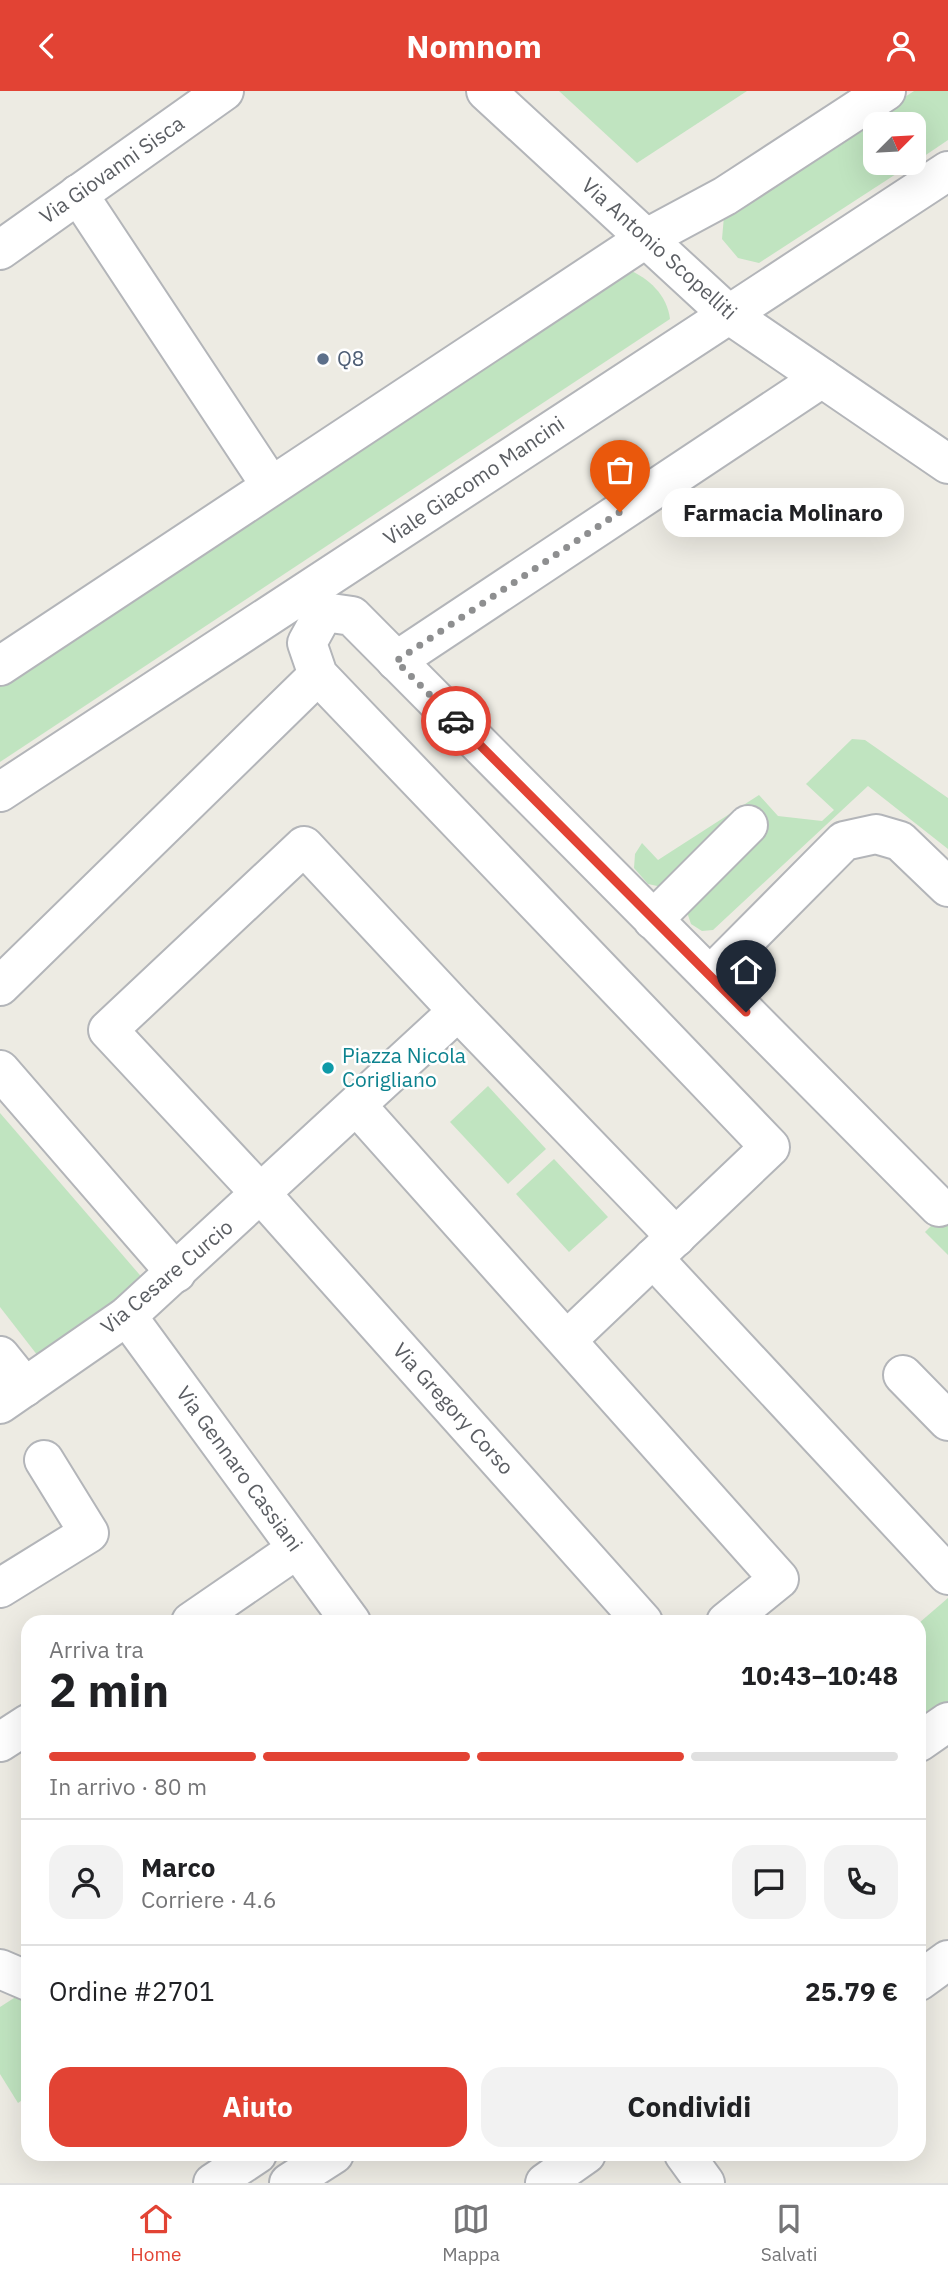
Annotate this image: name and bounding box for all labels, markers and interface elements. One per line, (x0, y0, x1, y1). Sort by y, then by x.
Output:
text: Nomnom (406, 25, 542, 67)
icon: back (28, 27, 66, 65)
icon: person (882, 27, 920, 65)
street label: Via Giovanni Sisca (34, 109, 189, 230)
north arrow (863, 112, 926, 175)
map controls (863, 112, 926, 175)
street label: Via Antonio Scopelliti (576, 171, 743, 326)
place label: Q8 (337, 344, 364, 372)
marker: Q8 (315, 351, 331, 367)
street label: Viale Giacomo Mancini (377, 409, 570, 551)
pin (590, 440, 650, 512)
icon: bag (601, 451, 639, 489)
callout: Farmacia Molinaro (662, 487, 903, 537)
text: Farmacia Molinaro (683, 497, 883, 527)
courier (421, 686, 491, 756)
icon: car (437, 702, 475, 740)
pin (716, 940, 776, 1012)
icon: home (727, 951, 765, 989)
place label: Piazza Nicola Corigliano (342, 1041, 466, 1093)
marker: Piazza Nicola Corigliano (320, 1060, 336, 1076)
street label: Via Cesare Curcio (94, 1213, 238, 1340)
street label: Via Gregory Corso (387, 1336, 521, 1480)
street label: Via Gennaro Cassiani (170, 1380, 309, 1557)
text: Arriva tra (49, 1634, 144, 1664)
text: 10:43–10:48 (741, 1658, 898, 1692)
text: 2 min (49, 1660, 169, 1720)
text: In arrivo · 80 m (49, 1771, 207, 1801)
button: person (49, 1845, 123, 1919)
button: chat (732, 1845, 806, 1919)
button: phone (824, 1845, 898, 1919)
text: Marco (141, 1850, 215, 1884)
text: Corriere · 4.6 (141, 1884, 277, 1914)
text: Ordine #2701 (49, 1974, 215, 2008)
text: 25.79 € (805, 1974, 898, 2008)
button: Aiuto (49, 2067, 467, 2147)
button: Condividi (481, 2067, 898, 2147)
tab: Home (130, 2200, 181, 2266)
tab: Mappa (442, 2200, 500, 2266)
tab: Salvati (761, 2200, 818, 2266)

